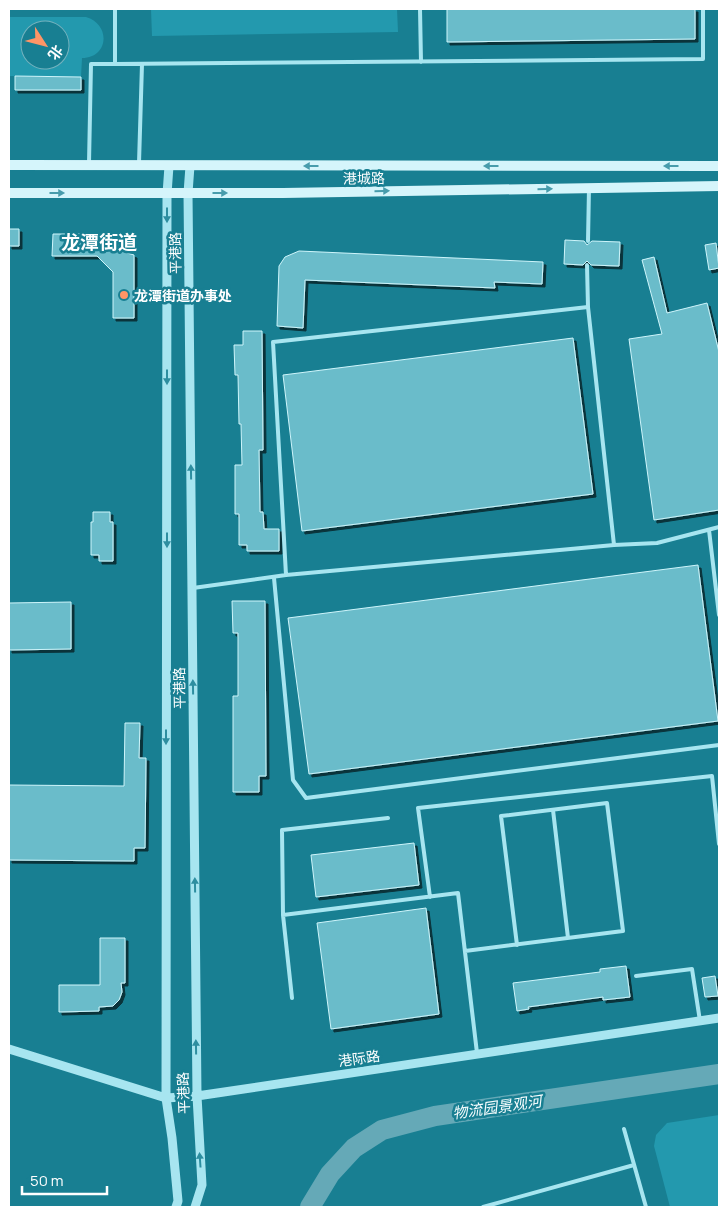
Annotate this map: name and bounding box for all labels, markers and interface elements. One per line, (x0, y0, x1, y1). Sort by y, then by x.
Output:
north arrow (20, 20, 70, 70)
text: 北 (44, 42, 68, 64)
one-way arrow (302, 162, 318, 170)
one-way arrow (482, 162, 498, 170)
one-way arrow (662, 162, 678, 170)
street label: 港城路 (343, 168, 385, 188)
one-way arrow (537, 185, 553, 193)
one-way arrow (375, 187, 391, 195)
one-way arrow (50, 189, 66, 197)
one-way arrow (212, 189, 228, 197)
one-way arrow (163, 207, 171, 223)
district label: 龙潭街道 (61, 229, 137, 255)
street label: 平港路 (165, 232, 185, 274)
place label: 龙潭街道办事处 (134, 286, 232, 305)
marker: 龙潭街道办事处 (118, 289, 130, 301)
one-way arrow (163, 370, 171, 386)
one-way arrow (187, 464, 195, 480)
one-way arrow (163, 532, 171, 548)
street label: 平港路 (169, 667, 189, 709)
one-way arrow (189, 679, 197, 695)
one-way arrow (162, 730, 170, 746)
one-way arrow (191, 876, 199, 892)
one-way arrow (192, 1039, 200, 1055)
street label: 港际路 (337, 1046, 381, 1070)
street label: 平港路 (173, 1072, 193, 1114)
water label: 物流园景观河 (451, 1090, 546, 1124)
one-way arrow (196, 1152, 204, 1168)
scale bar (22, 1164, 108, 1196)
text: 50 m (30, 1170, 64, 1191)

